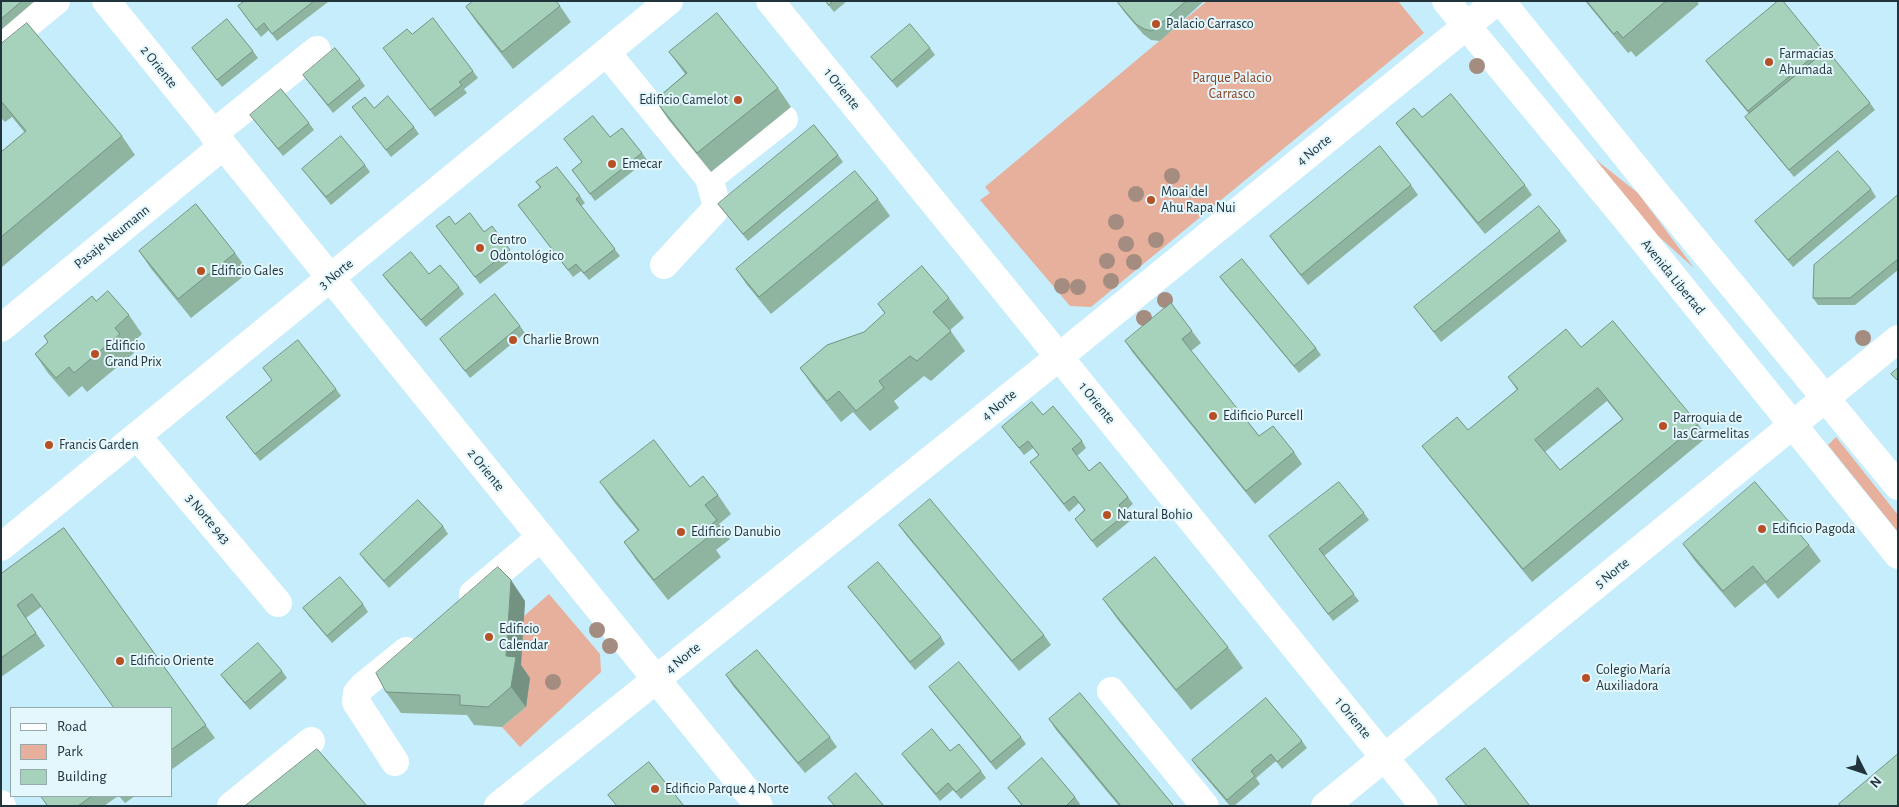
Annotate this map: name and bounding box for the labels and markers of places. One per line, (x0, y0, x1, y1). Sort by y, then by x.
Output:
place label: Palacio Carrasco (1166, 16, 1254, 32)
marker: Palacio Carrasco (1150, 18, 1162, 30)
place label: Farmacias Ahumada (1779, 46, 1834, 78)
marker: Farmacias Ahumada (1763, 56, 1775, 68)
place label: Edificio Camelot (639, 92, 728, 108)
marker: Edificio Camelot (732, 94, 744, 106)
place label: Emecar (622, 156, 662, 172)
marker: Emecar (606, 158, 618, 170)
place label: Moai del Ahu Rapa Nui (1161, 184, 1236, 216)
marker: Moai del Ahu Rapa Nui (1145, 194, 1157, 206)
place label: Centro Odontológico (490, 232, 564, 264)
marker: Centro Odontológico (474, 242, 486, 254)
place label: Edificio Gales (211, 263, 284, 279)
marker: Edificio Gales (195, 265, 207, 277)
place label: Charlie Brown (523, 332, 599, 348)
marker: Charlie Brown (507, 334, 519, 346)
place label: Edificio Grand Prix (105, 338, 162, 371)
marker: Edificio Grand Prix (89, 348, 101, 360)
place label: Edificio Purcell (1223, 408, 1303, 424)
marker: Edificio Purcell (1207, 410, 1219, 422)
place label: Parroquia de las Carmelitas (1673, 410, 1749, 442)
marker: Parroquia de las Carmelitas (1657, 420, 1669, 432)
place label: Francis Garden (59, 437, 139, 453)
marker: Francis Garden (43, 439, 55, 451)
place label: Natural Bohio (1117, 507, 1193, 523)
marker: Natural Bohio (1101, 509, 1113, 521)
place label: Edificio Pagoda (1772, 521, 1856, 537)
marker: Edificio Pagoda (1756, 523, 1768, 535)
place label: Edificio Danubio (691, 524, 781, 540)
marker: Edificio Danubio (675, 526, 687, 538)
place label: Edificio Calendar (499, 621, 548, 654)
marker: Edificio Calendar (483, 631, 495, 643)
place label: Edificio Oriente (130, 653, 214, 669)
marker: Edificio Oriente (114, 655, 126, 667)
place label: Colegio María Auxiliadora (1596, 662, 1671, 694)
marker: Colegio María Auxiliadora (1580, 672, 1592, 684)
place label: Edificio Parque 4 Norte (665, 781, 789, 797)
marker: Edificio Parque 4 Norte (649, 783, 661, 795)

